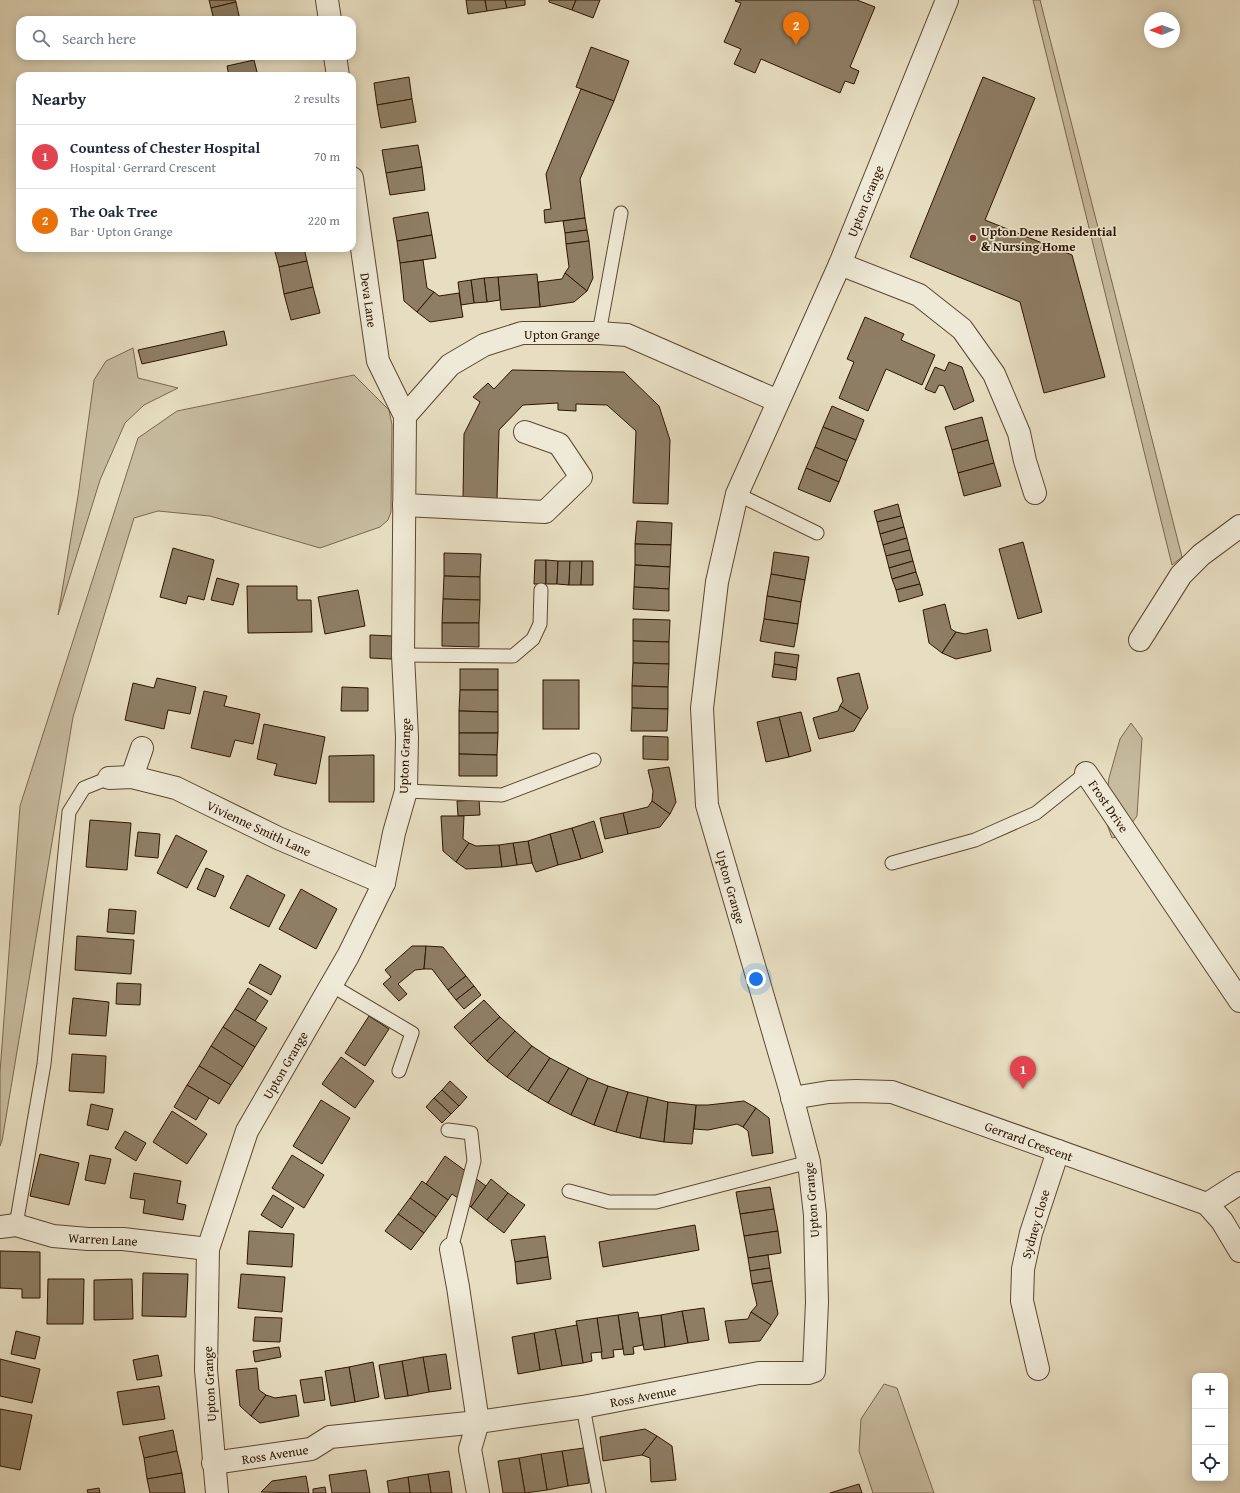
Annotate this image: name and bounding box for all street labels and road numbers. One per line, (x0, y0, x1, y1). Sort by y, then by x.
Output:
street label: Upton Grange (842, 162, 888, 240)
street label: Deva Lane (355, 271, 382, 329)
street label: Upton Grange (524, 325, 600, 344)
street label: Upton Grange (394, 718, 415, 794)
street label: Frost Drive (1084, 776, 1133, 836)
street label: Vivienne Smith Lane (203, 796, 314, 861)
street label: Upton Grange (711, 848, 750, 926)
street label: Upton Grange (258, 1028, 313, 1103)
street label: Gerrard Crescent (982, 1117, 1076, 1166)
street label: Upton Grange (799, 1161, 824, 1239)
street label: Sydney Close (1017, 1187, 1054, 1261)
street label: Warren Lane (68, 1228, 138, 1251)
street label: Upton Grange (198, 1346, 221, 1422)
street label: Ross Avenue (608, 1381, 678, 1412)
street label: Ross Avenue (240, 1440, 310, 1469)

